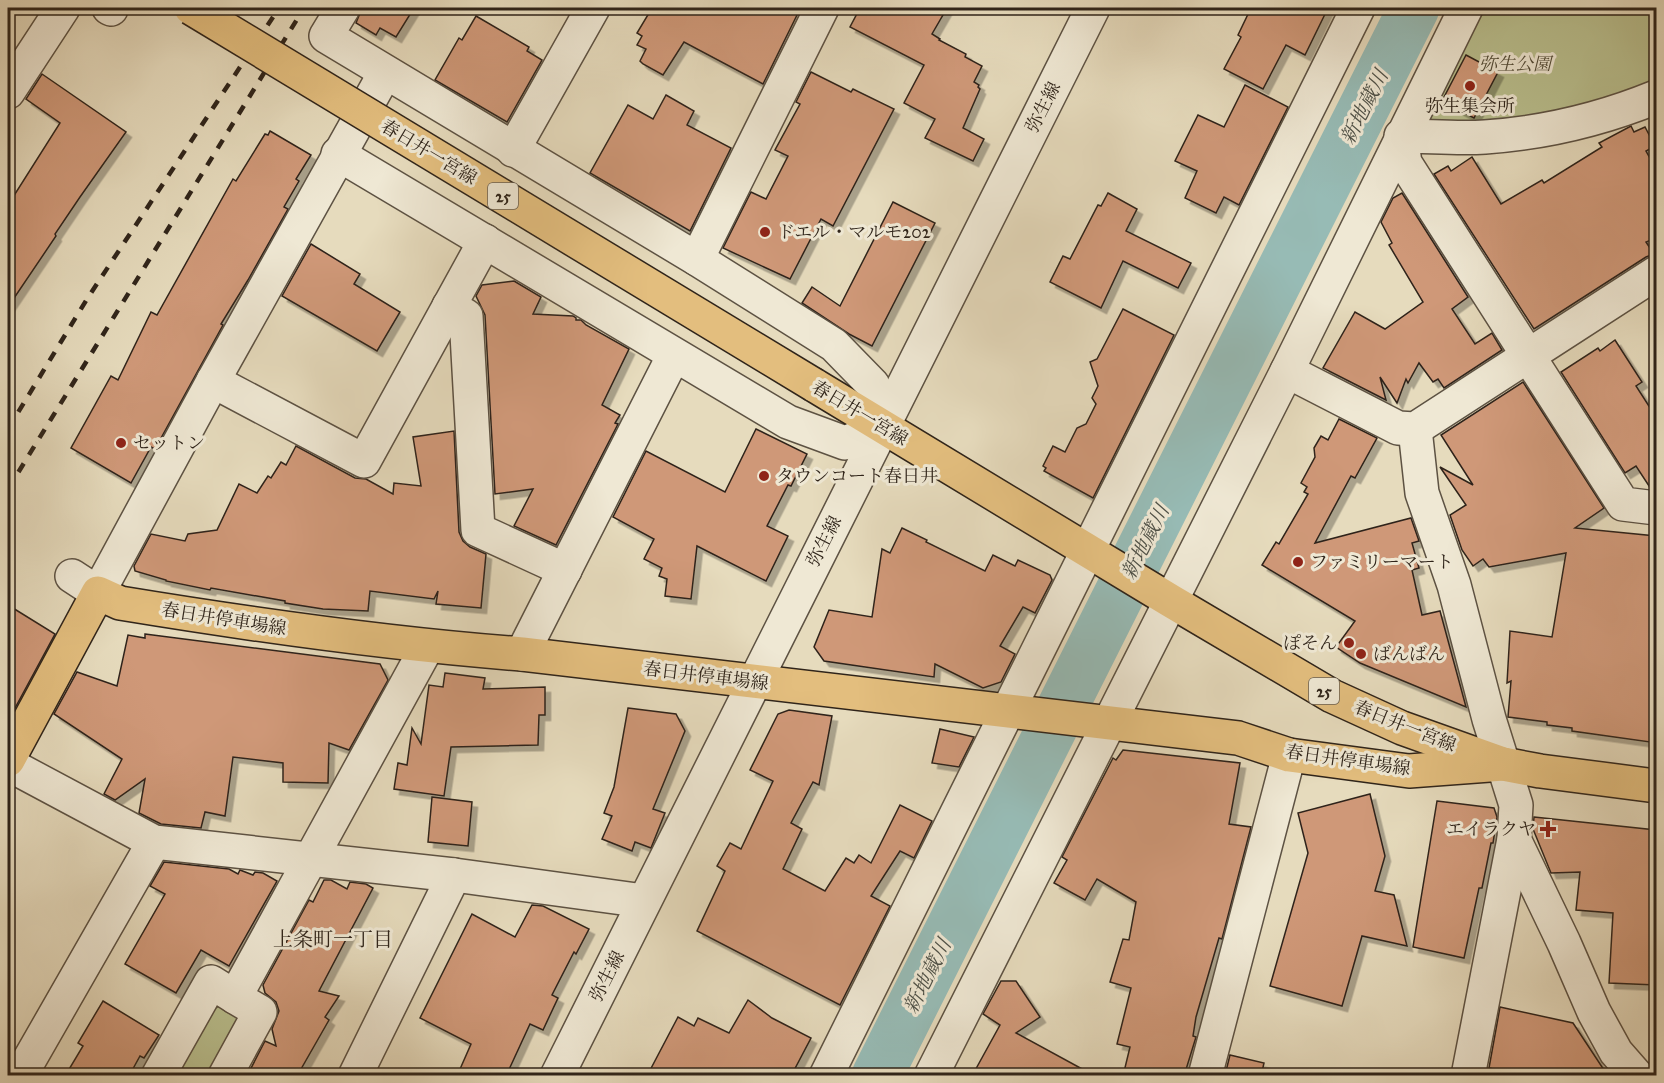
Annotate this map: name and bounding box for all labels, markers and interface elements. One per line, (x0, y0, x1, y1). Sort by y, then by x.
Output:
park label: 弥生公園 (1479, 53, 1554, 75)
water label: 新地蔵川 (1335, 64, 1394, 148)
street label: 弥生線 (1021, 78, 1065, 136)
marker: 弥生集会所 (1463, 79, 1477, 93)
place label: 弥生集会所 (1425, 95, 1515, 117)
street label: 春日井一宮線 (377, 115, 481, 189)
road number: 25 (488, 183, 518, 209)
place label: ドエル・マルモ202 (777, 221, 931, 243)
marker: ドエル・マルモ202 (758, 225, 772, 239)
street label: 春日井一宮線 (808, 376, 912, 450)
place label: セットン (133, 432, 205, 454)
marker: セットン (114, 436, 128, 450)
place label: タウンコート春日井 (776, 465, 938, 487)
marker: タウンコート春日井 (757, 469, 771, 483)
water label: 新地蔵川 (1116, 499, 1175, 583)
street label: 弥生線 (802, 512, 846, 570)
place label: ファミリーマート (1310, 551, 1454, 573)
marker: ファミリーマート (1291, 555, 1305, 569)
street label: 春日井停車場線 (160, 598, 288, 640)
place label: ぽそん (1283, 632, 1337, 654)
marker: ぽそん (1342, 636, 1356, 650)
place label: ばんばん (1373, 643, 1445, 665)
marker: ばんばん (1354, 647, 1368, 661)
street label: 春日井停車場線 (642, 657, 770, 695)
road number: 25 (1309, 678, 1339, 704)
street label: 春日井一宮線 (1351, 696, 1459, 756)
street label: 春日井停車場線 (1284, 740, 1412, 780)
place label: エイラクヤ (1446, 818, 1536, 840)
marker: エイラクヤ (1541, 822, 1555, 836)
district label: 上条町一丁目 (273, 927, 393, 951)
water label: 新地蔵川 (898, 933, 957, 1017)
street label: 弥生線 (585, 947, 629, 1005)

